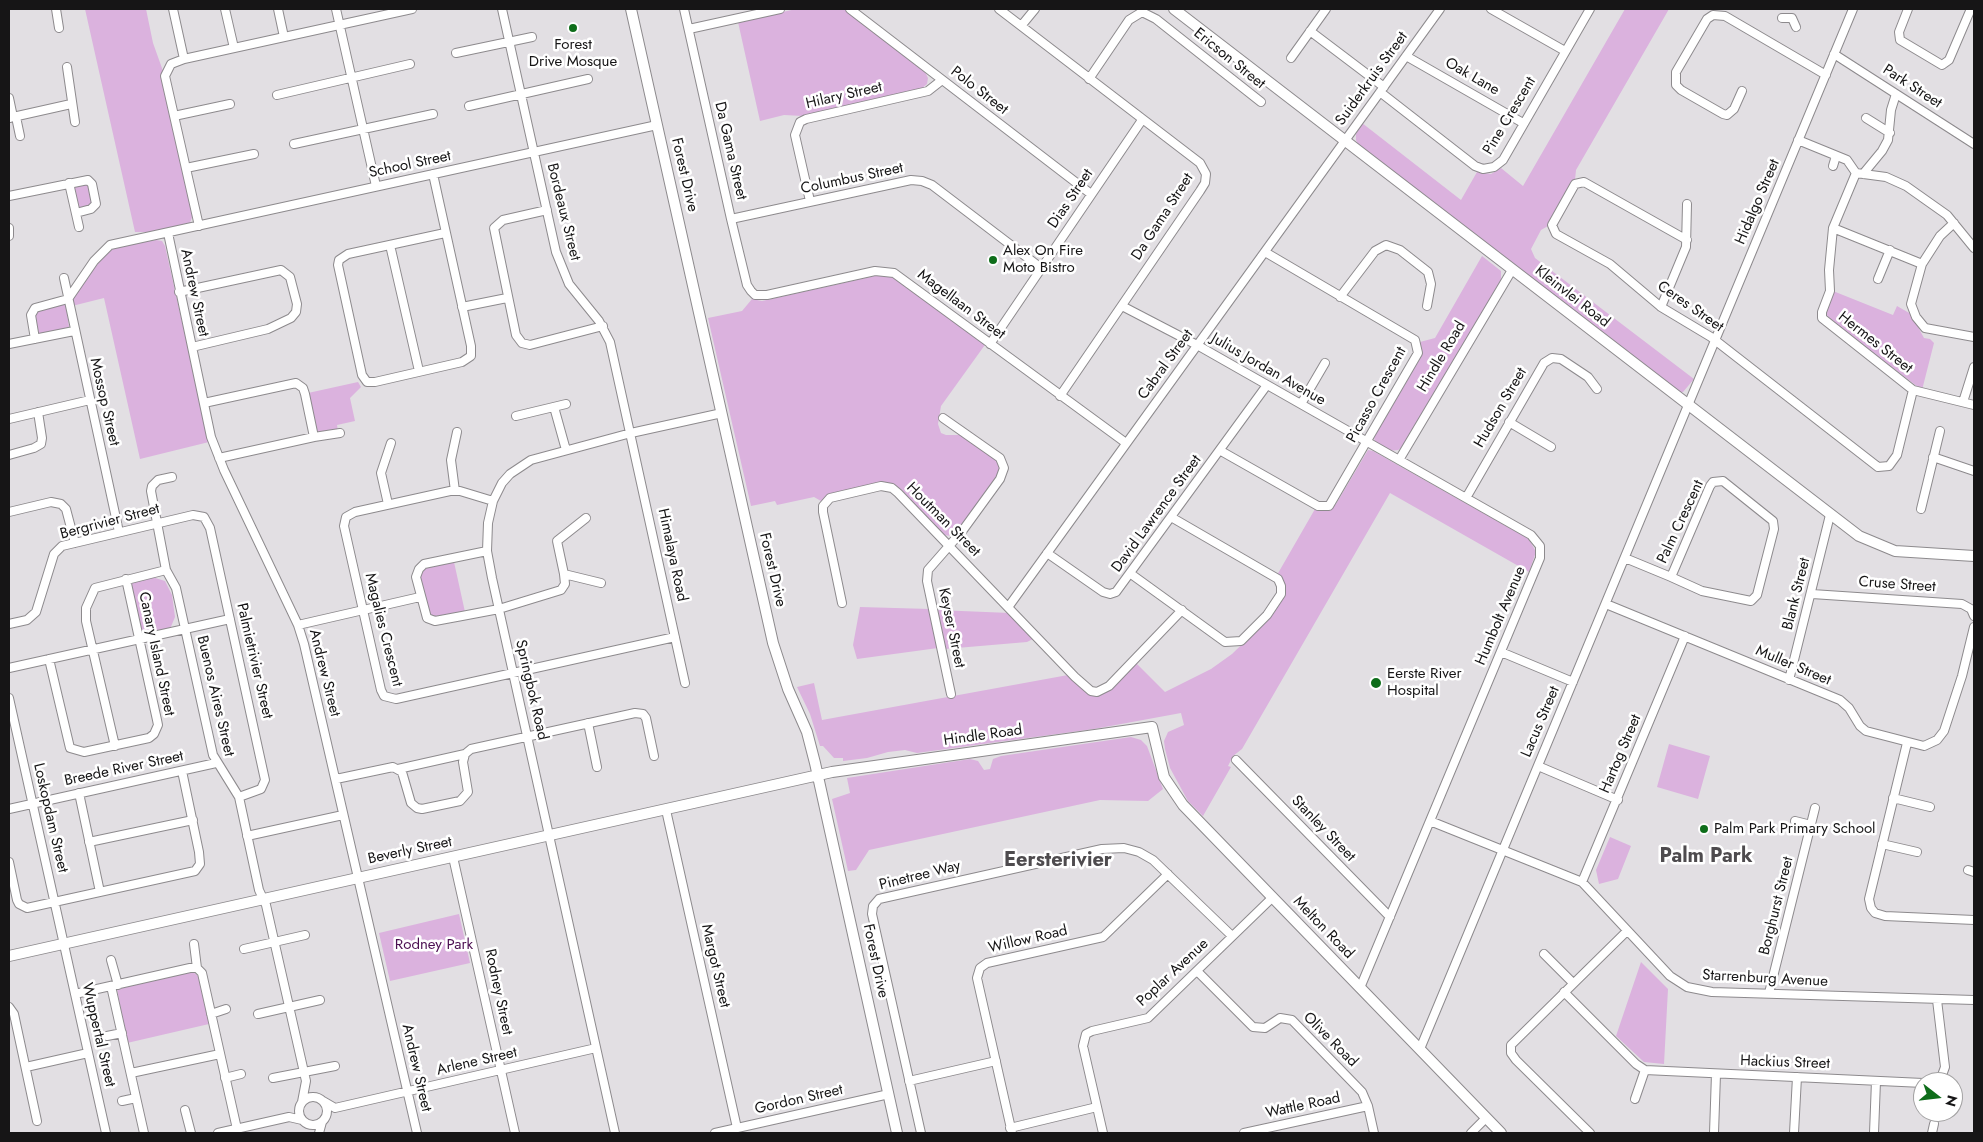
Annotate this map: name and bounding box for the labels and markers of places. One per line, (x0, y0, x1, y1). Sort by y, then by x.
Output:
marker: Forest Drive Mosque (567, 22, 579, 34)
place label: Forest Drive Mosque (529, 36, 617, 71)
place label: Alex On Fire Moto Bistro (1003, 242, 1083, 277)
marker: Alex On Fire Moto Bistro (987, 254, 999, 266)
place label: Eerste River Hospital (1387, 665, 1462, 700)
marker: Eerste River Hospital (1369, 676, 1383, 690)
place label: Palm Park Primary School (1714, 820, 1876, 838)
marker: Palm Park Primary School (1698, 823, 1710, 835)

